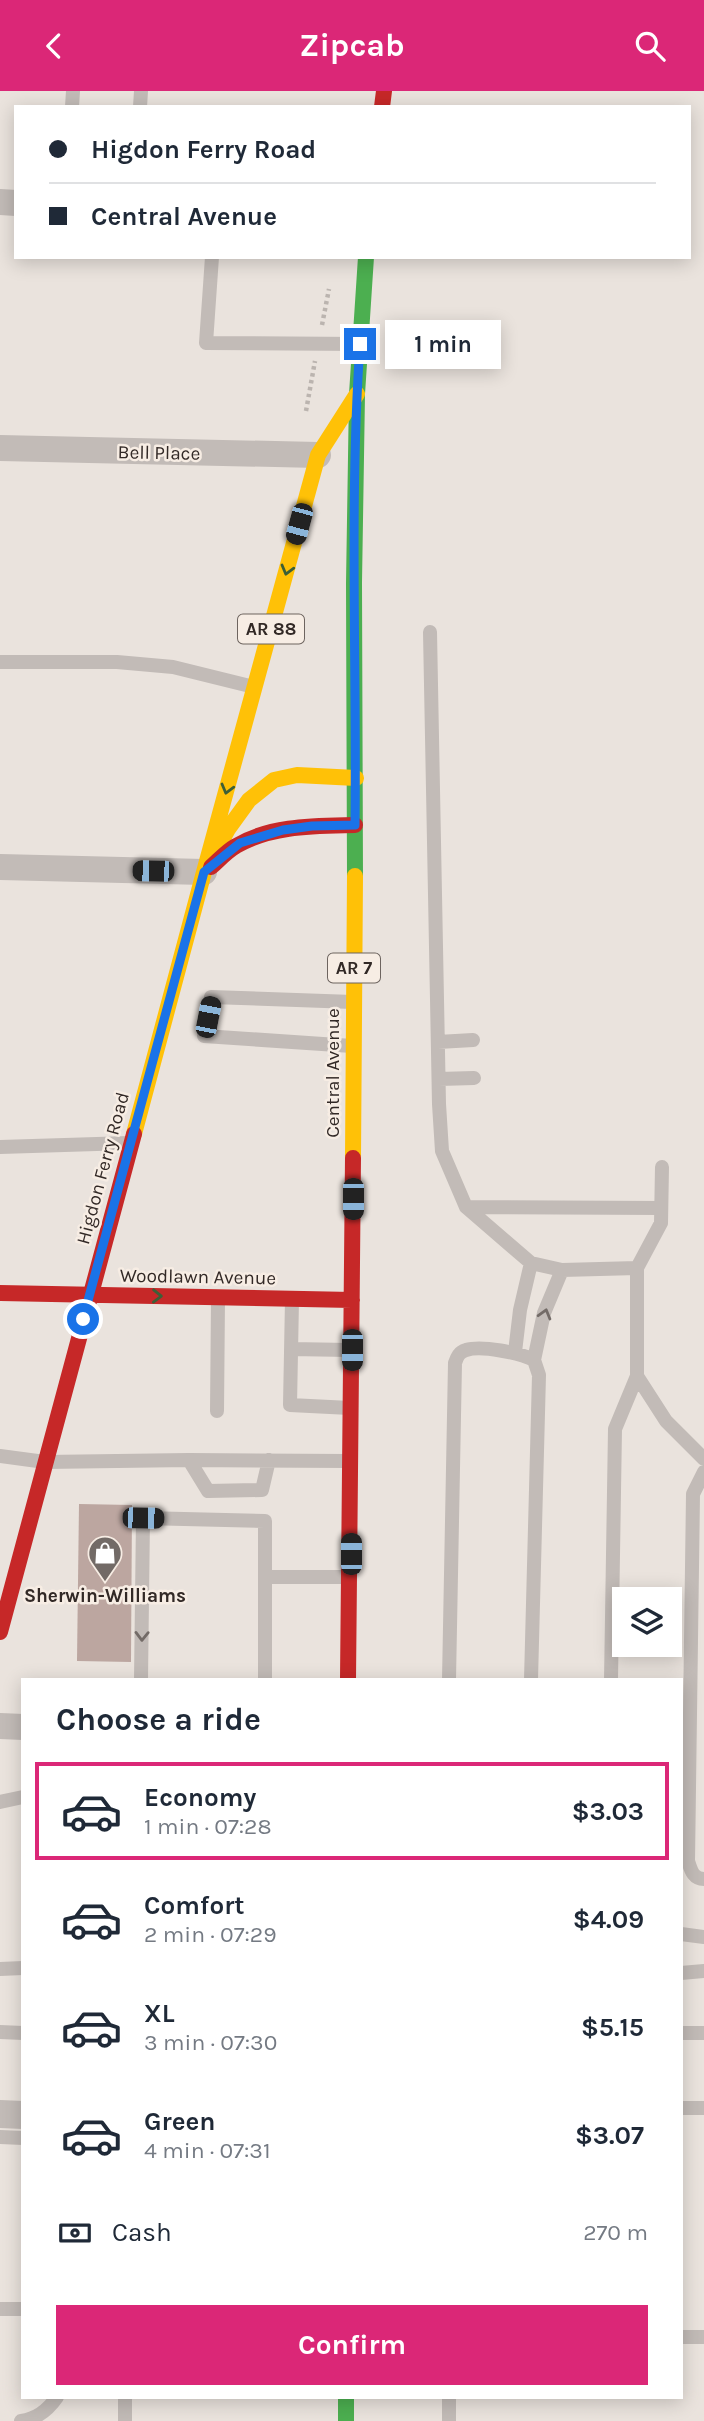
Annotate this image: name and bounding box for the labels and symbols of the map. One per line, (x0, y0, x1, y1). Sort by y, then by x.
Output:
callout: 1 min (384, 320, 500, 369)
route end (344, 328, 376, 360)
street label: Bell Place (118, 441, 200, 465)
car (284, 501, 315, 547)
one-way arrow (281, 563, 295, 575)
road number: AR 88 (238, 615, 304, 643)
one-way arrow (221, 783, 235, 795)
car (132, 860, 175, 882)
road number: AR 7 (328, 953, 380, 983)
car (194, 994, 223, 1040)
street label: Central Avenue (322, 1008, 344, 1138)
street label: Higdon Ferry Road (72, 1090, 134, 1247)
car (343, 1178, 364, 1220)
street label: Woodlawn Avenue (120, 1265, 276, 1289)
one-way arrow (153, 1288, 163, 1304)
route start (67, 1303, 99, 1335)
one-way arrow (536, 1309, 551, 1321)
car (342, 1329, 363, 1371)
car (122, 1507, 165, 1529)
car (341, 1533, 362, 1575)
shop icon: Sherwin-Williams (86, 1534, 124, 1583)
place label: Sherwin-Williams (24, 1585, 186, 1607)
one-way arrow (134, 1630, 149, 1641)

